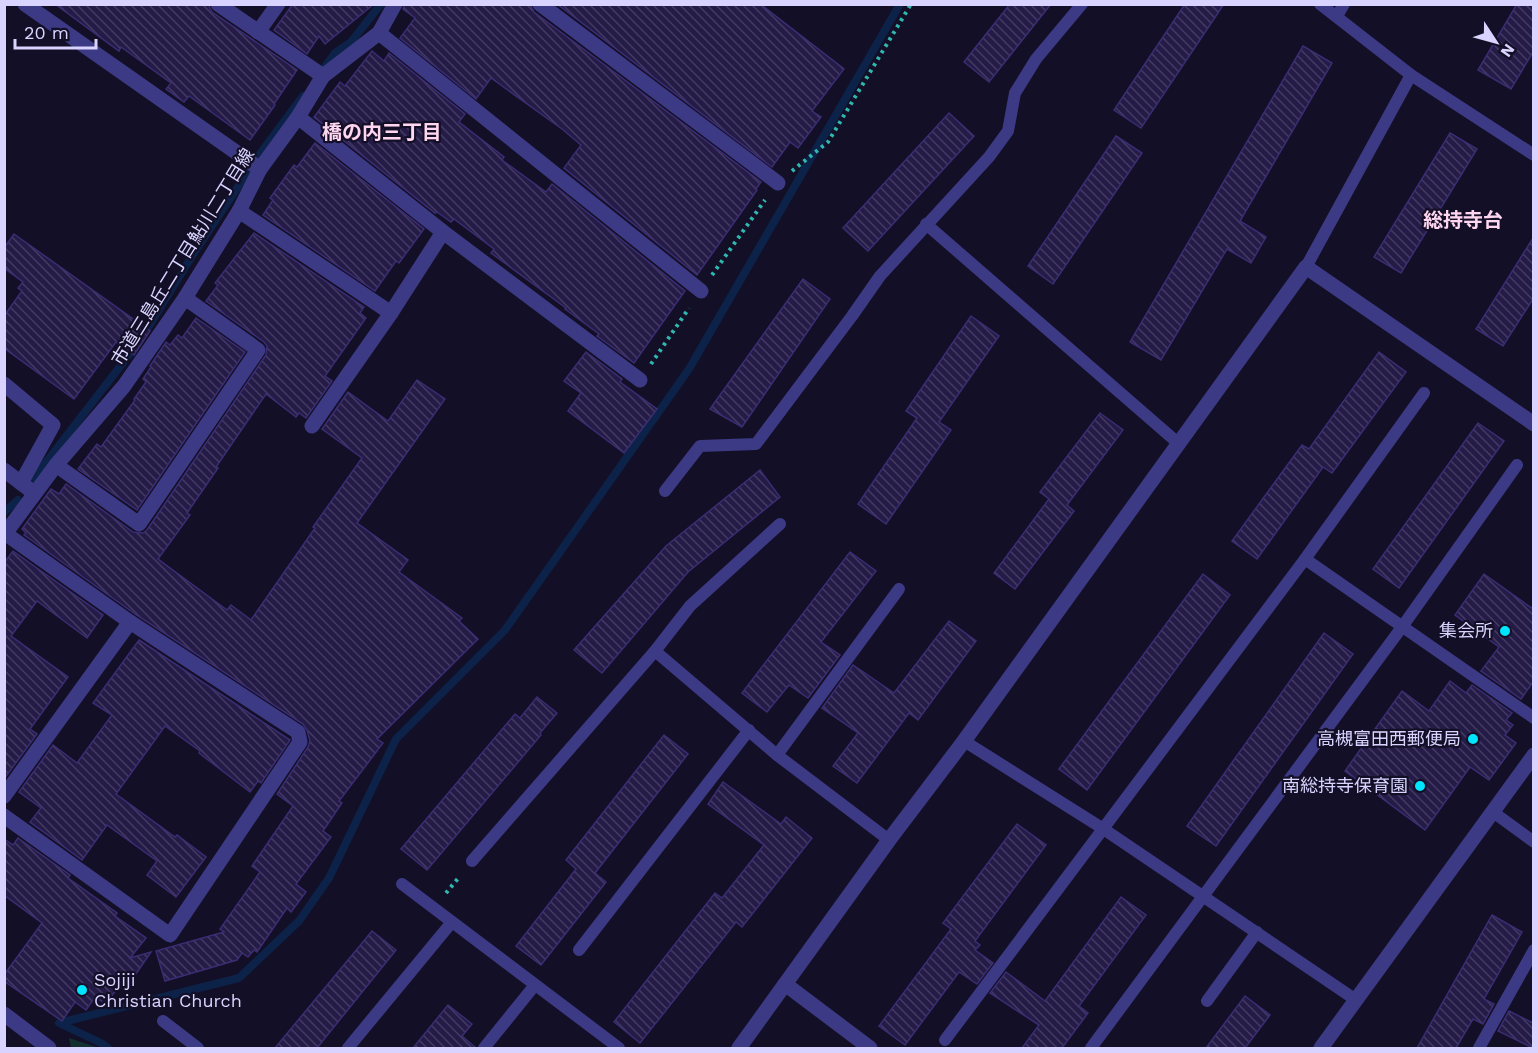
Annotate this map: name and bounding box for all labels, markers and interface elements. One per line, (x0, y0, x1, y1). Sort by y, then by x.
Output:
scale bar (15, 12, 96, 50)
north arrow (1466, 12, 1526, 72)
text: 20 m (24, 22, 69, 43)
text: N (1497, 40, 1519, 61)
district label: 橋の内三丁目 (322, 120, 442, 144)
street label: 市道三島丘二丁目鮎川二丁目線 (107, 144, 258, 369)
district label: 総持寺台 (1423, 208, 1503, 232)
place label: 集会所 (1439, 620, 1493, 641)
marker: 集会所 (1498, 624, 1512, 638)
place label: 高槻富田西郵便局 (1317, 728, 1461, 749)
marker: 高槻富田西郵便局 (1466, 732, 1480, 746)
place label: 南総持寺保育園 (1282, 775, 1408, 796)
marker: 南総持寺保育園 (1413, 779, 1427, 793)
place label: Sojiji Christian Church (94, 969, 242, 1011)
marker: Sojiji Christian Church (75, 983, 89, 997)

